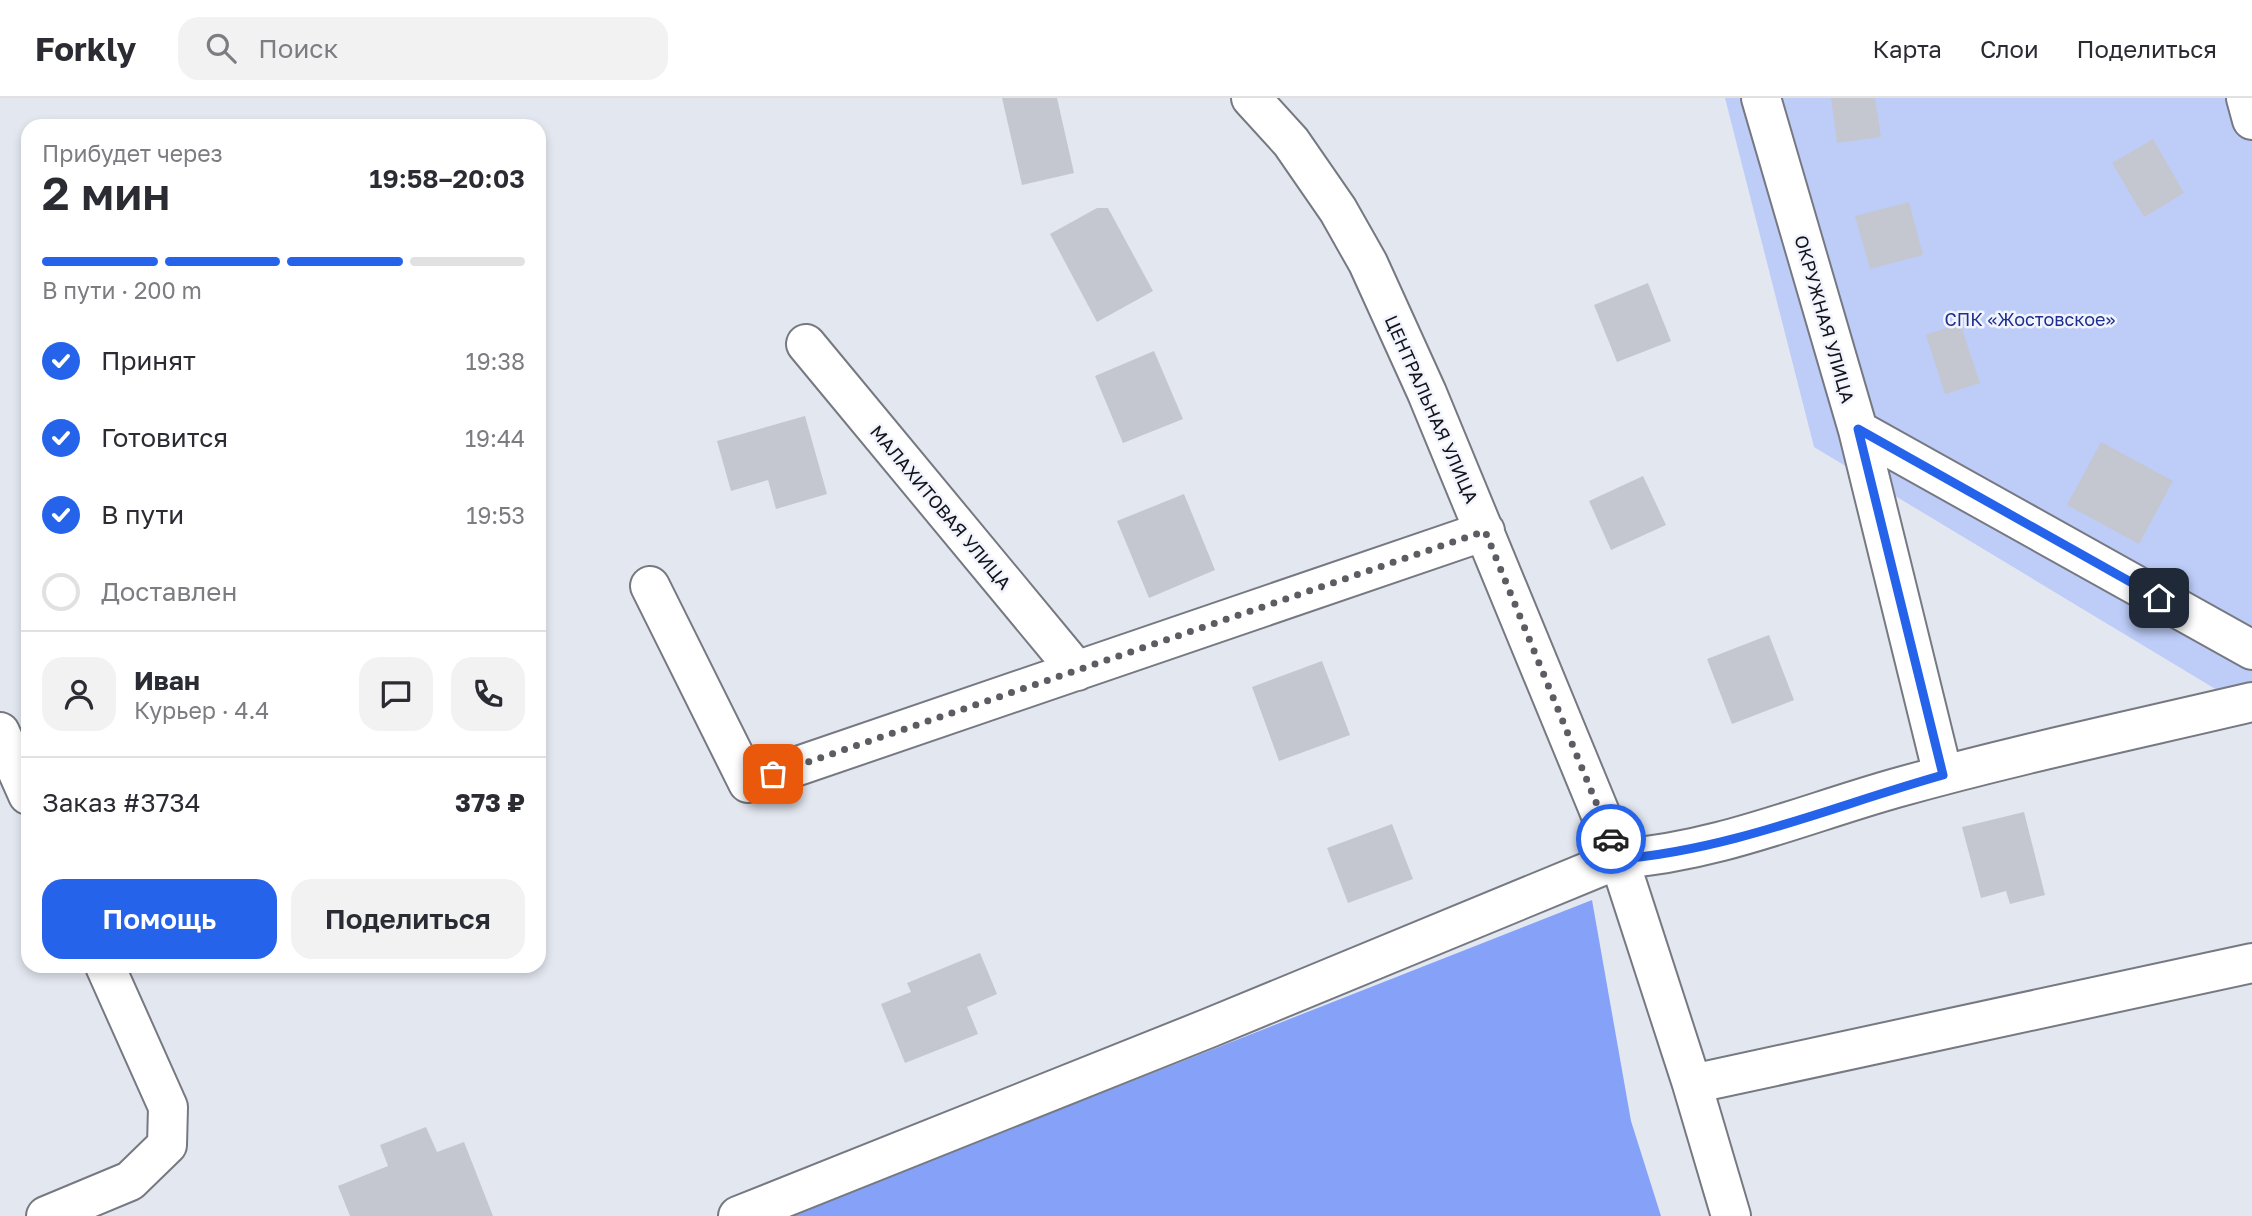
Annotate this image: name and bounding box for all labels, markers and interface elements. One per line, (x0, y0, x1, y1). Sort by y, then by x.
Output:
search box (178, 17, 668, 80)
text: Forkly (35, 29, 136, 68)
icon: search (202, 29, 240, 67)
text: Поиск (258, 33, 338, 64)
text: Карта (1872, 34, 1942, 63)
text: Слои (1980, 34, 2039, 63)
text: Поделиться (2077, 34, 2217, 63)
text: Прибудет через (42, 139, 223, 167)
text: 19:58–20:03 (369, 163, 525, 194)
text: 2 мин (42, 165, 170, 220)
street label: ОКРУЖНАЯ УЛИЦА (1791, 233, 1859, 405)
text: В пути · 200 m (42, 276, 202, 304)
park label: СПК «Жостовское» (1945, 308, 2116, 330)
street label: ЦЕНТРАЛЬНАЯ УЛИЦА (1381, 312, 1483, 506)
icon: check (42, 342, 80, 380)
text: Принят (101, 345, 196, 376)
text: 19:38 (466, 347, 525, 375)
icon: check (42, 419, 80, 457)
street label: МАЛАХИТОВАЯ УЛИЦА (866, 421, 1016, 593)
text: Готовится (101, 422, 228, 453)
text: 19:44 (465, 424, 525, 452)
icon: check (42, 496, 80, 534)
text: В пути (101, 499, 184, 530)
text: 19:53 (466, 501, 525, 529)
pin (2129, 568, 2189, 628)
text: Доставлен (101, 576, 237, 607)
icon: home (2140, 579, 2178, 617)
button: person (42, 657, 116, 731)
button: chat (359, 657, 433, 731)
button: phone (451, 657, 525, 731)
text: Иван (134, 665, 200, 696)
text: Курьер · 4.4 (134, 696, 269, 724)
pin (743, 744, 803, 804)
icon: bag (754, 755, 792, 793)
text: Заказ #3734 (42, 787, 201, 818)
text: 373 ₽ (455, 787, 525, 818)
courier (1576, 804, 1646, 874)
icon: car (1592, 820, 1630, 858)
button: Помощь (42, 879, 277, 959)
button: Поделиться (291, 879, 525, 959)

